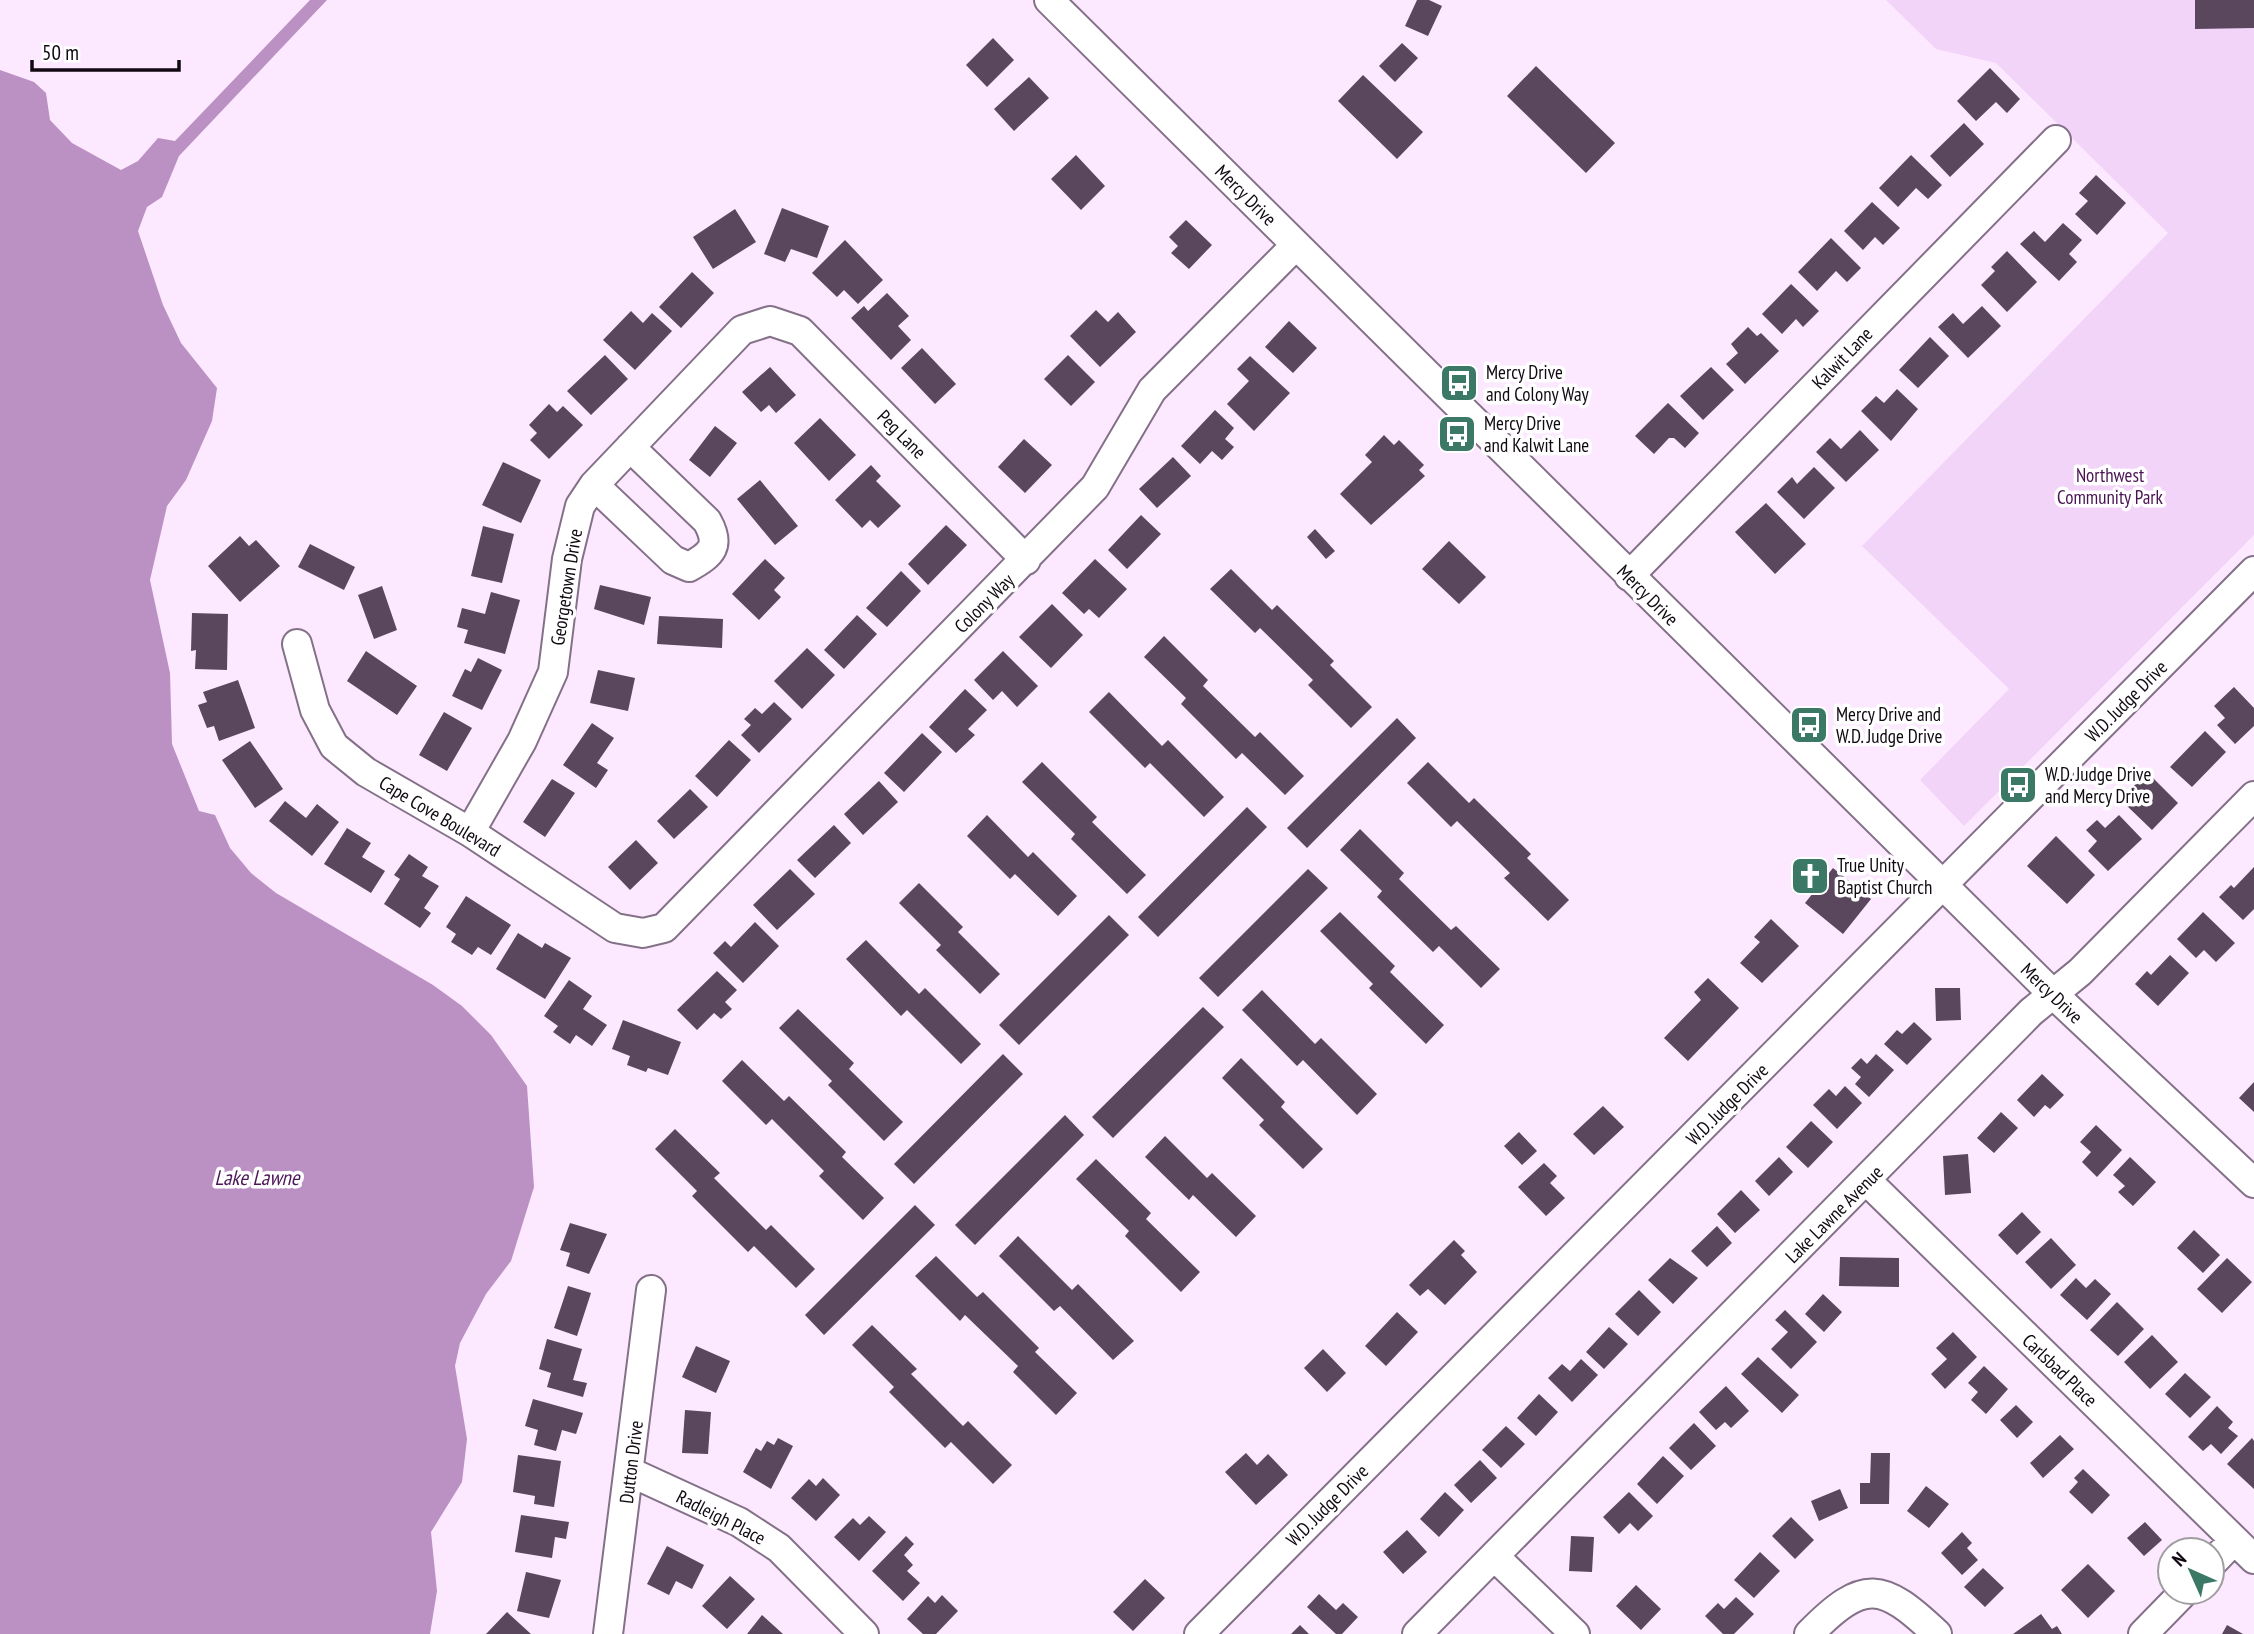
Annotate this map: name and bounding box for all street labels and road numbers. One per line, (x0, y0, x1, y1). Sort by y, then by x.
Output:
street label: Mercy Drive (1210, 159, 1282, 231)
street label: Kalwit Lane (1807, 322, 1877, 394)
street label: Peg Lane (873, 405, 932, 464)
street label: Georgetown Drive (545, 527, 587, 647)
street label: Mercy Drive (1612, 559, 1684, 631)
street label: Colony Way (949, 568, 1019, 638)
street label: W.D. Judge Drive (2080, 655, 2172, 747)
street label: Cape Cove Boulevard (375, 770, 505, 862)
street label: Mercy Drive (2016, 958, 2088, 1028)
street label: W.D. Judge Drive (1681, 1058, 1773, 1150)
street label: Lake Lawne Avenue (1780, 1160, 1888, 1268)
street label: Carlsbad Place (2017, 1328, 2103, 1412)
street label: Dutton Drive (614, 1419, 648, 1505)
street label: W.D. Judge Drive (1281, 1459, 1373, 1551)
street label: Radleigh Place (672, 1484, 770, 1550)

